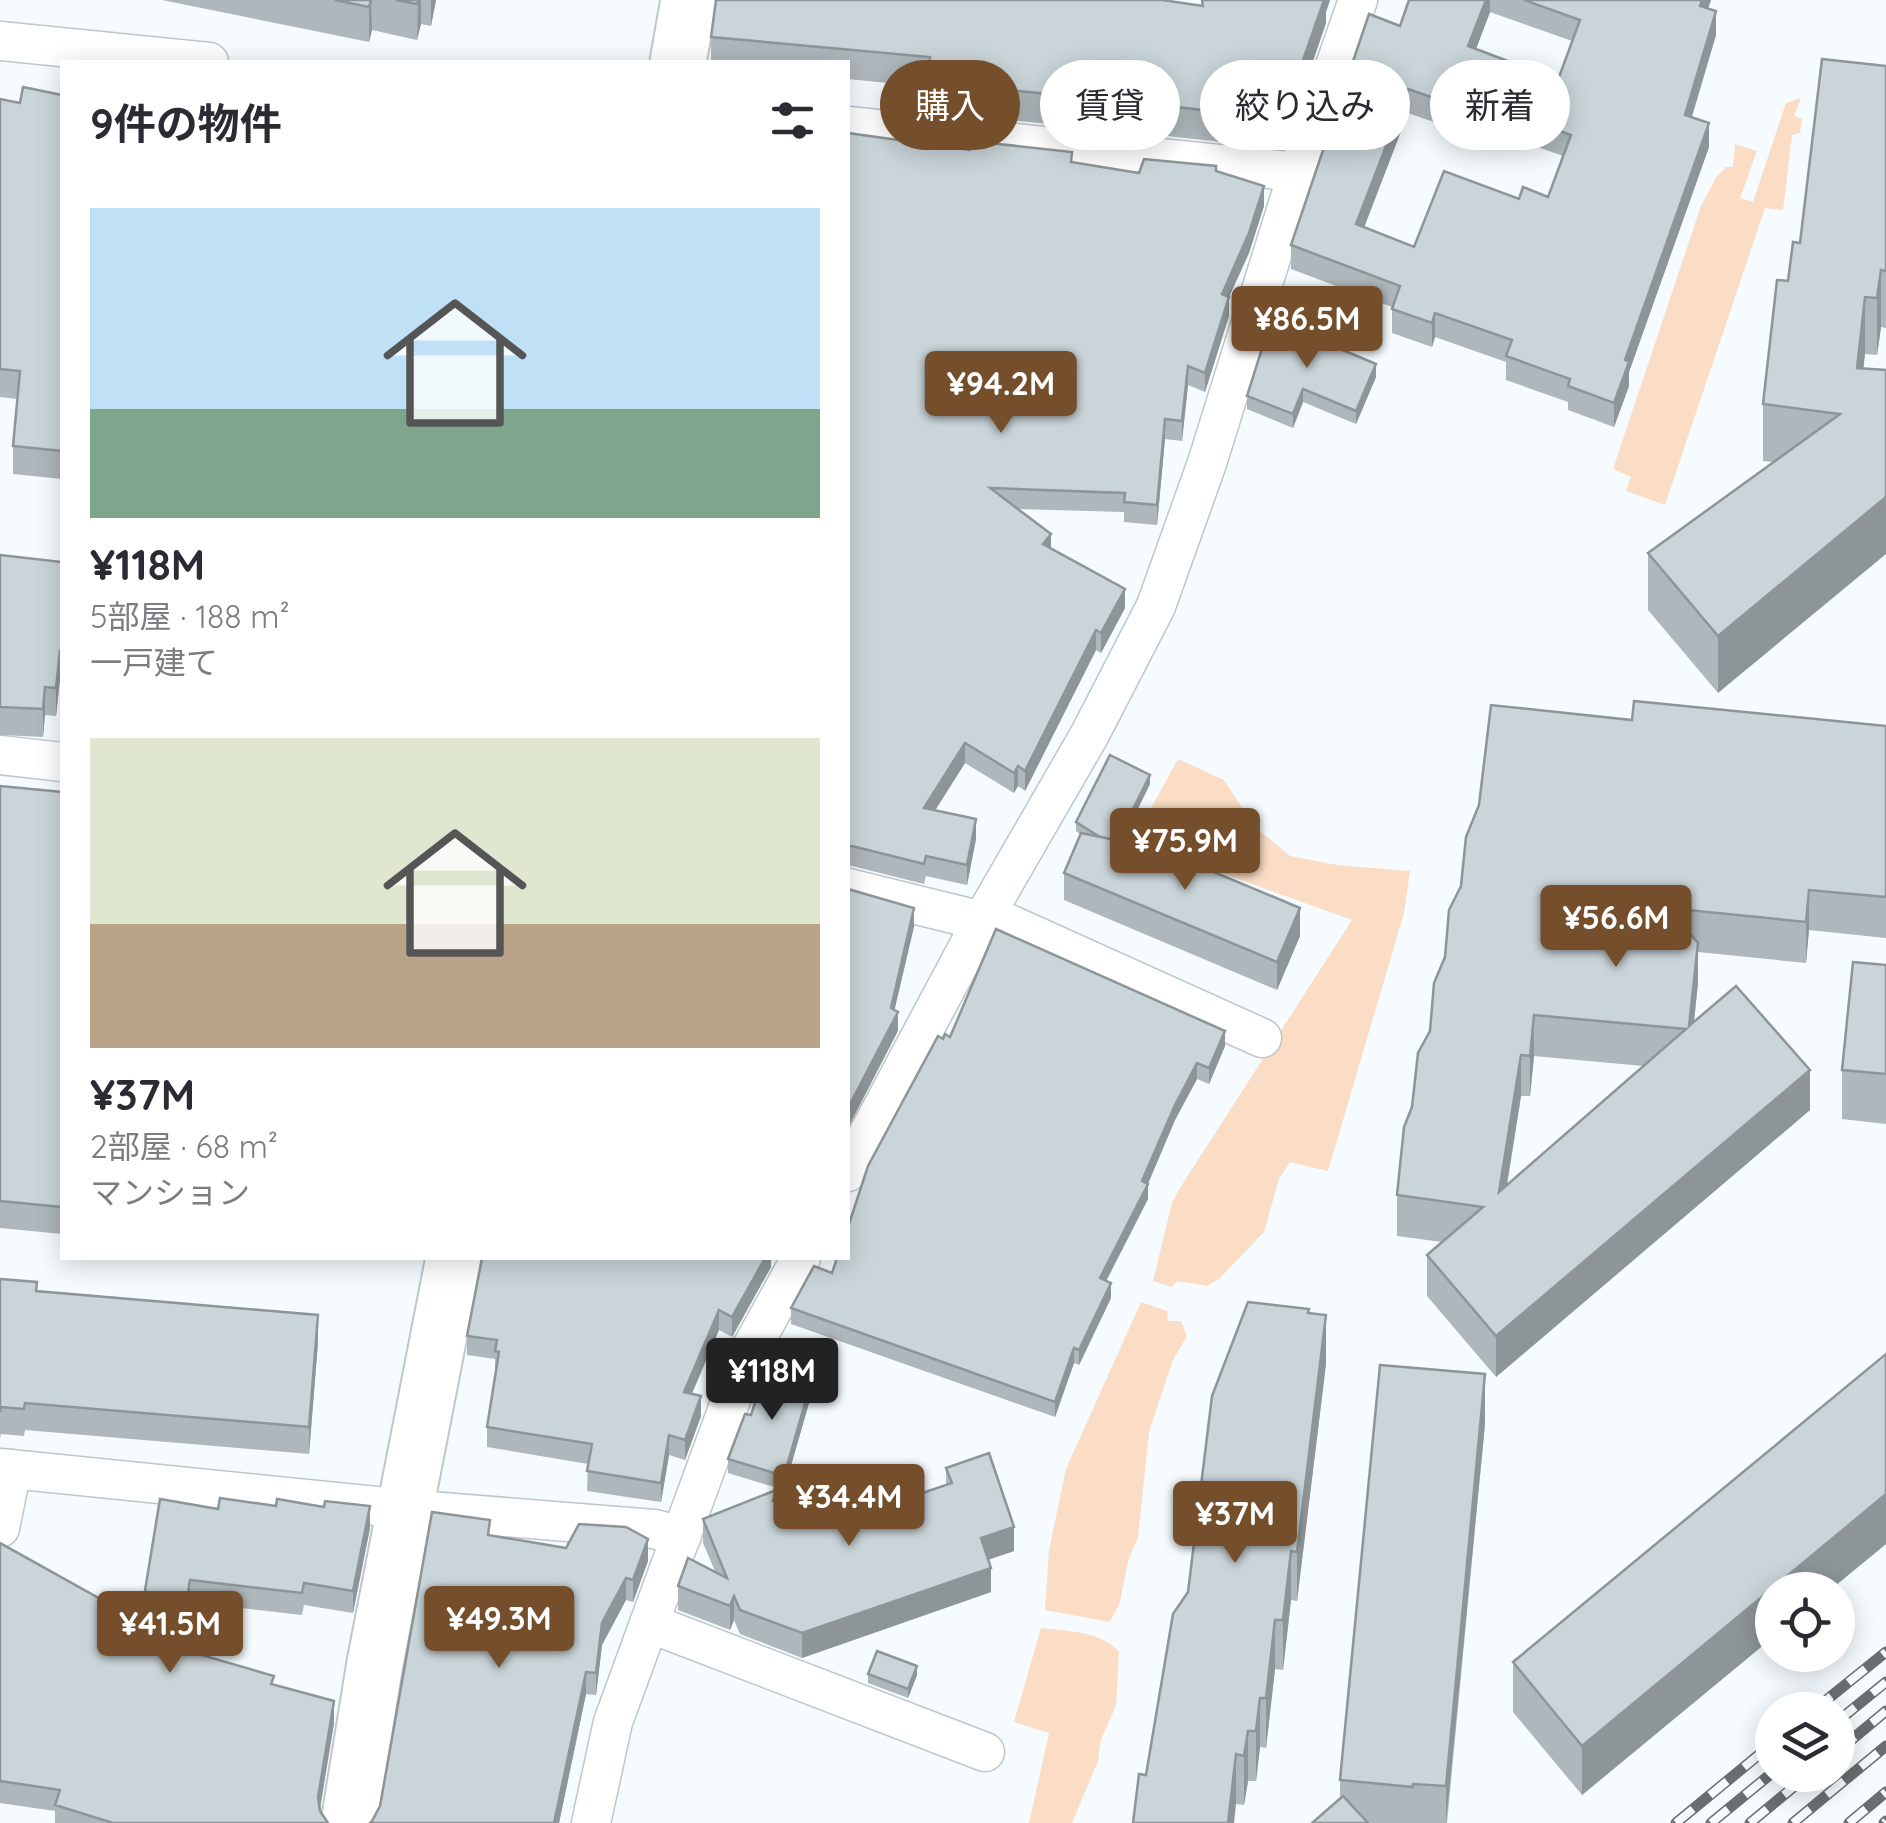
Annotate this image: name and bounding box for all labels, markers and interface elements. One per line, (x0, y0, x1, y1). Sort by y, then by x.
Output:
chip: 購入 (880, 60, 1020, 150)
chip: 賃貸 (1040, 60, 1180, 150)
chip: 絞り込み (1200, 60, 1410, 150)
chip: 新着 (1430, 60, 1570, 150)
icon: filters (765, 93, 820, 148)
text: 9件の物件 (90, 97, 282, 150)
icon: home (365, 273, 545, 453)
pin: ¥86.5M (1226, 286, 1388, 371)
text: ¥86.5M (1254, 298, 1360, 338)
pin: ¥94.2M (920, 351, 1082, 436)
text: ¥94.2M (947, 363, 1055, 403)
text: ¥118M (90, 538, 205, 591)
text: 5部屋 · 188 m² (90, 596, 290, 636)
text: 一戸建て (90, 642, 218, 682)
icon: home (365, 803, 545, 983)
pin: ¥75.9M (1104, 808, 1266, 893)
text: ¥75.9M (1132, 820, 1238, 860)
pin: ¥56.6M (1535, 885, 1697, 970)
text: ¥56.6M (1562, 897, 1670, 937)
text: ¥37M (90, 1068, 195, 1121)
text: 2部屋 · 68 m² (90, 1126, 278, 1166)
text: マンション (90, 1172, 250, 1212)
pin: ¥118M (702, 1338, 842, 1423)
text: ¥118M (728, 1350, 816, 1390)
pin: ¥34.4M (768, 1464, 930, 1549)
text: ¥34.4M (795, 1476, 903, 1516)
pin: ¥37M (1176, 1481, 1294, 1566)
text: ¥37M (1195, 1493, 1275, 1533)
map controls (1755, 1572, 1855, 1792)
button: locate (1755, 1572, 1855, 1672)
pin: ¥49.3M (418, 1586, 580, 1671)
pin: ¥41.5M (89, 1591, 251, 1676)
text: ¥49.3M (446, 1598, 552, 1638)
text: ¥41.5M (119, 1603, 221, 1643)
button: layers (1755, 1692, 1855, 1792)

